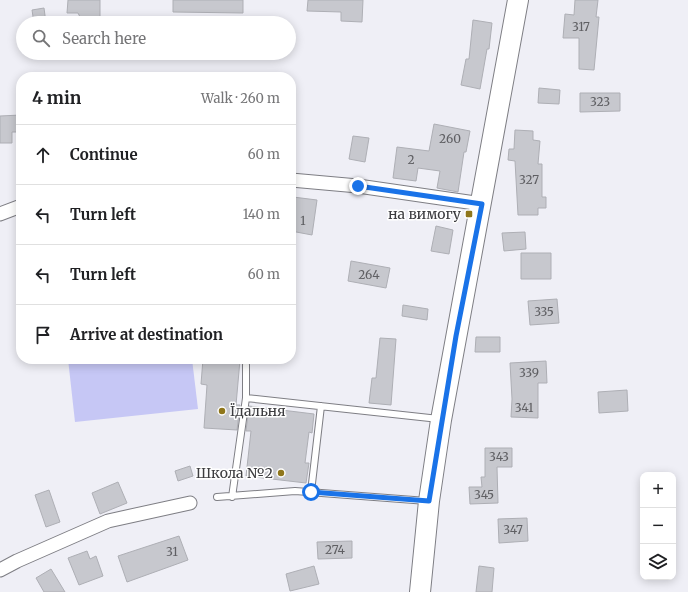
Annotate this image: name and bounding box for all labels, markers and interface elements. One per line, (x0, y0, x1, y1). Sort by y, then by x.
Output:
search box (16, 16, 296, 60)
house number: 317 (572, 19, 590, 34)
icon: search (30, 27, 52, 49)
text: Search here (62, 29, 146, 48)
text: 4 min (32, 87, 81, 109)
text: Walk · 260 m (201, 90, 280, 107)
house number: 323 (590, 94, 610, 109)
house number: 260 (439, 131, 461, 146)
icon: ahead (32, 144, 54, 166)
text: Continue (70, 145, 138, 164)
text: 60 m (248, 146, 280, 163)
house number: 2 (407, 152, 415, 167)
house number: 327 (519, 172, 539, 187)
route end (349, 177, 367, 195)
icon: left (32, 204, 54, 226)
text: Turn left (70, 205, 136, 224)
place label: на вимогу (388, 205, 462, 223)
text: 140 m (243, 206, 280, 223)
marker: на вимогу (464, 209, 474, 219)
house number: 1 (300, 213, 306, 228)
icon: left (32, 264, 54, 286)
text: Turn left (70, 265, 136, 284)
text: 60 m (248, 266, 280, 283)
house number: 264 (358, 267, 380, 282)
house number: 335 (534, 304, 554, 319)
icon: arrive (32, 324, 54, 346)
text: Arrive at destination (70, 325, 223, 344)
house number: 339 (519, 365, 539, 380)
house number: 341 (515, 400, 534, 415)
place label: Їдальня (230, 402, 286, 420)
marker: Їдальня (217, 406, 227, 416)
house number: 343 (489, 449, 509, 464)
place label: Школа №2 (196, 464, 273, 482)
marker: Школа №2 (276, 468, 286, 478)
map controls (640, 472, 676, 580)
button: + (640, 472, 676, 508)
route start (302, 483, 320, 501)
house number: 345 (474, 487, 494, 502)
button: − (640, 508, 676, 544)
house number: 347 (503, 522, 523, 537)
house number: 274 (325, 542, 346, 557)
house number: 31 (166, 544, 178, 559)
button: layers (640, 544, 676, 580)

